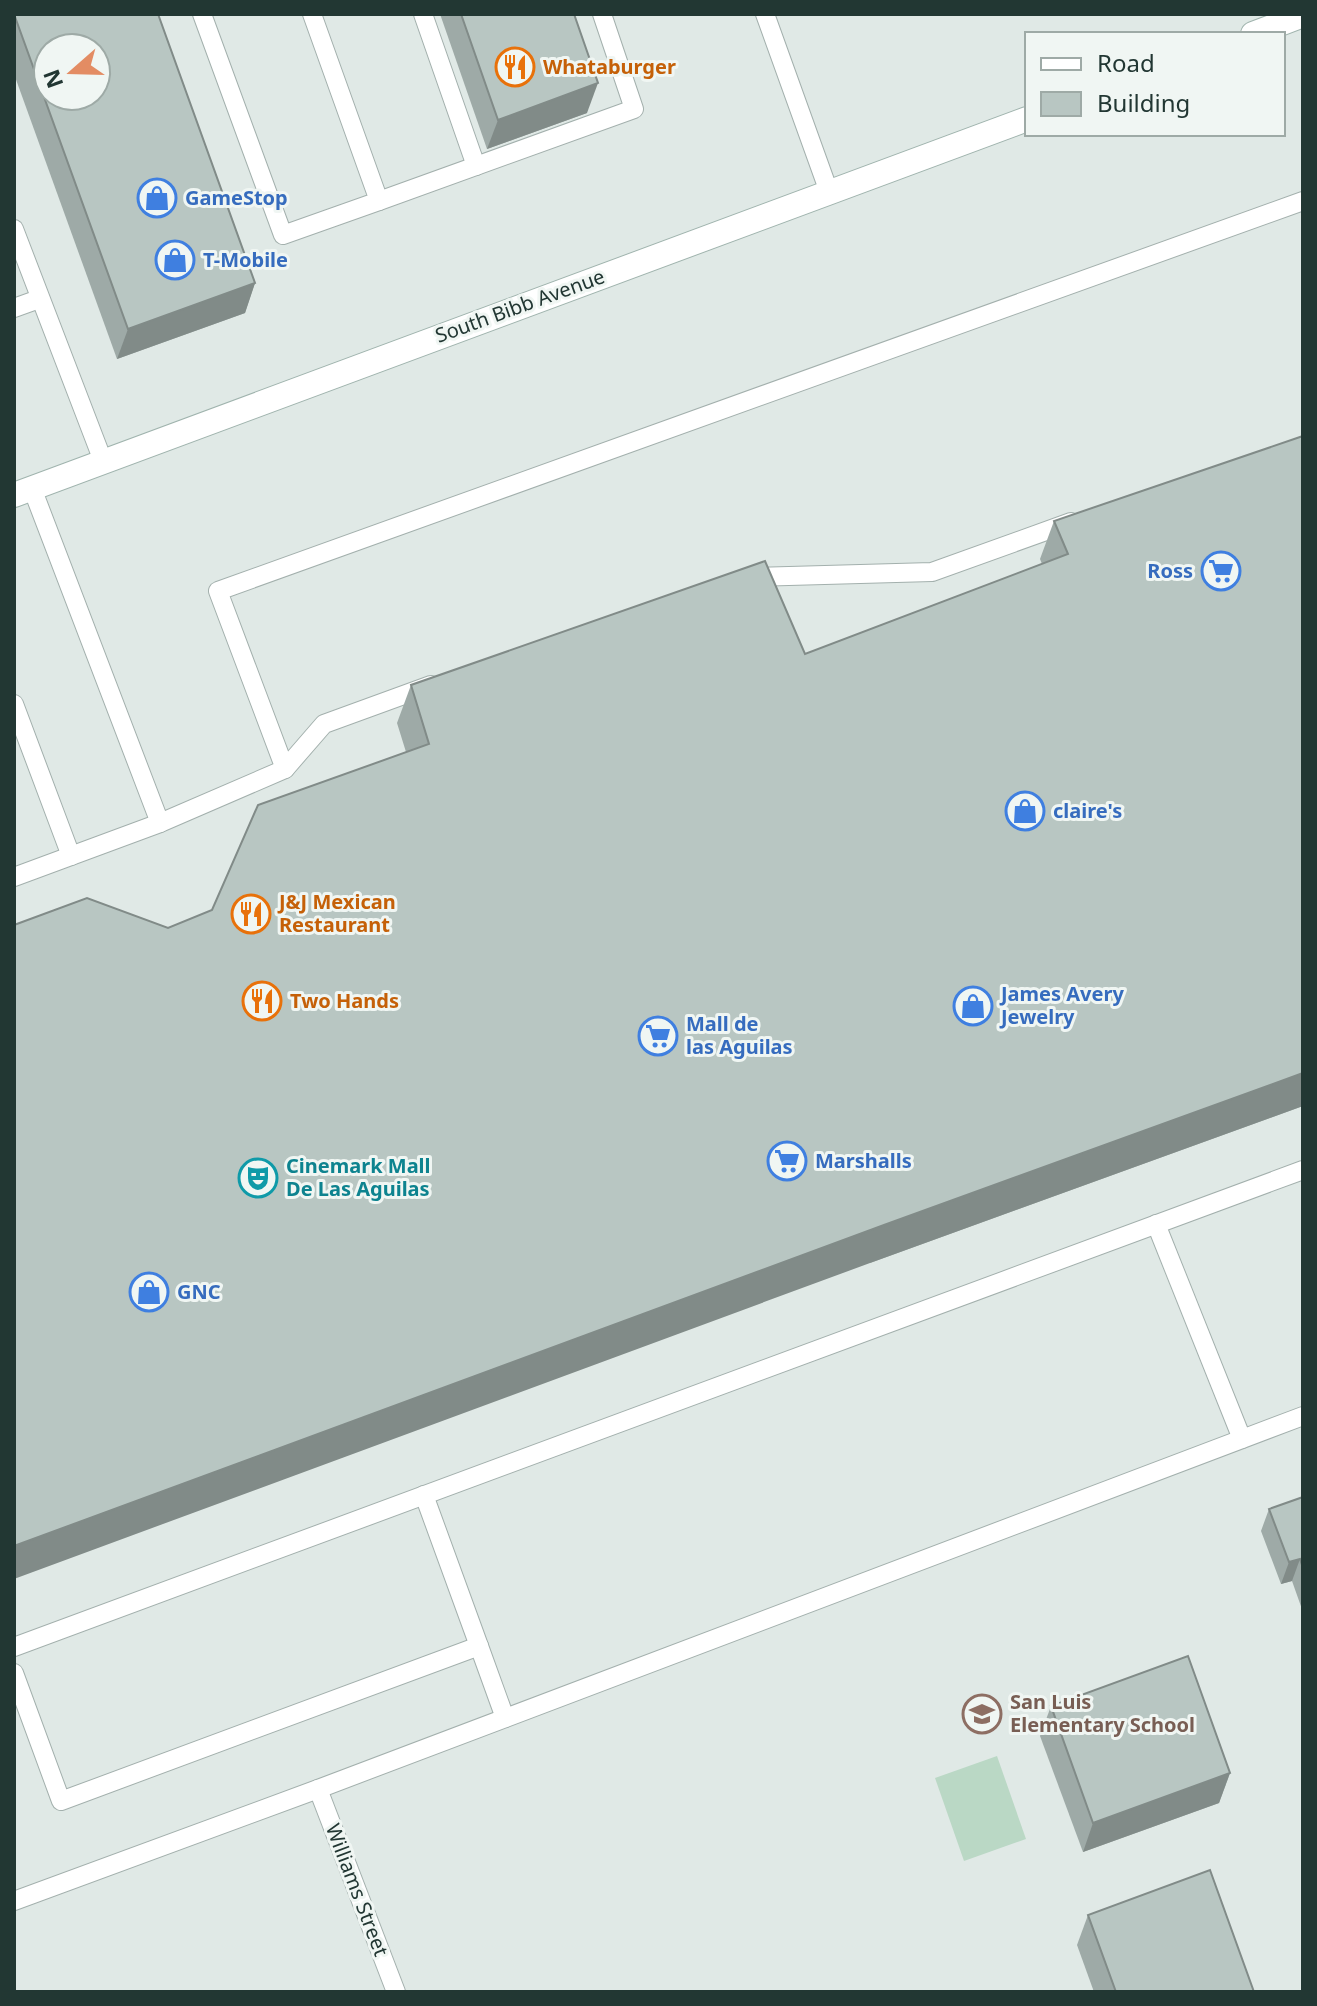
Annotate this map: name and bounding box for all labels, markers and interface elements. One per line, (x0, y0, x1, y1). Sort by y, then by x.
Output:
north arrow (32, 32, 112, 112)
legend (1025, 32, 1285, 136)
restaurant icon: Whataburger (494, 46, 536, 88)
text: Road (1097, 46, 1155, 79)
place label: Whataburger (543, 53, 676, 80)
text: N (35, 66, 69, 93)
text: Building (1097, 86, 1190, 119)
shop icon: GameStop (136, 177, 178, 219)
place label: GameStop (185, 184, 288, 211)
shop icon: T-Mobile (154, 239, 196, 281)
place label: T-Mobile (203, 246, 288, 273)
street label: South Bibb Avenue (431, 262, 608, 349)
supermarket icon: Ross (1200, 550, 1242, 592)
place label: Ross (1147, 557, 1193, 584)
shop icon: claire's (1004, 790, 1046, 832)
place label: claire's (1053, 797, 1122, 824)
place label: J&J Mexican Restaurant (277, 888, 396, 938)
restaurant icon: J&J Mexican Restaurant (230, 893, 272, 935)
restaurant icon: Two Hands (241, 980, 283, 1022)
place label: James Avery Jewelry (999, 980, 1124, 1030)
shop icon: James Avery Jewelry (952, 985, 994, 1027)
place label: Two Hands (290, 987, 399, 1014)
place label: Mall de las Aguilas (686, 1010, 793, 1060)
supermarket icon: Mall de las Aguilas (637, 1015, 679, 1057)
supermarket icon: Marshalls (766, 1140, 808, 1182)
place label: Marshalls (815, 1147, 912, 1174)
place label: Cinemark Mall De Las Aguilas (286, 1152, 431, 1202)
theatre icon: Cinemark Mall De Las Aguilas (237, 1157, 279, 1199)
shop icon: GNC (128, 1271, 170, 1313)
place label: GNC (177, 1278, 221, 1305)
place label: San Luis Elementary School (1010, 1688, 1195, 1738)
school or university icon: San Luis Elementary School (961, 1693, 1003, 1735)
street label: Williams Street (320, 1820, 395, 1960)

